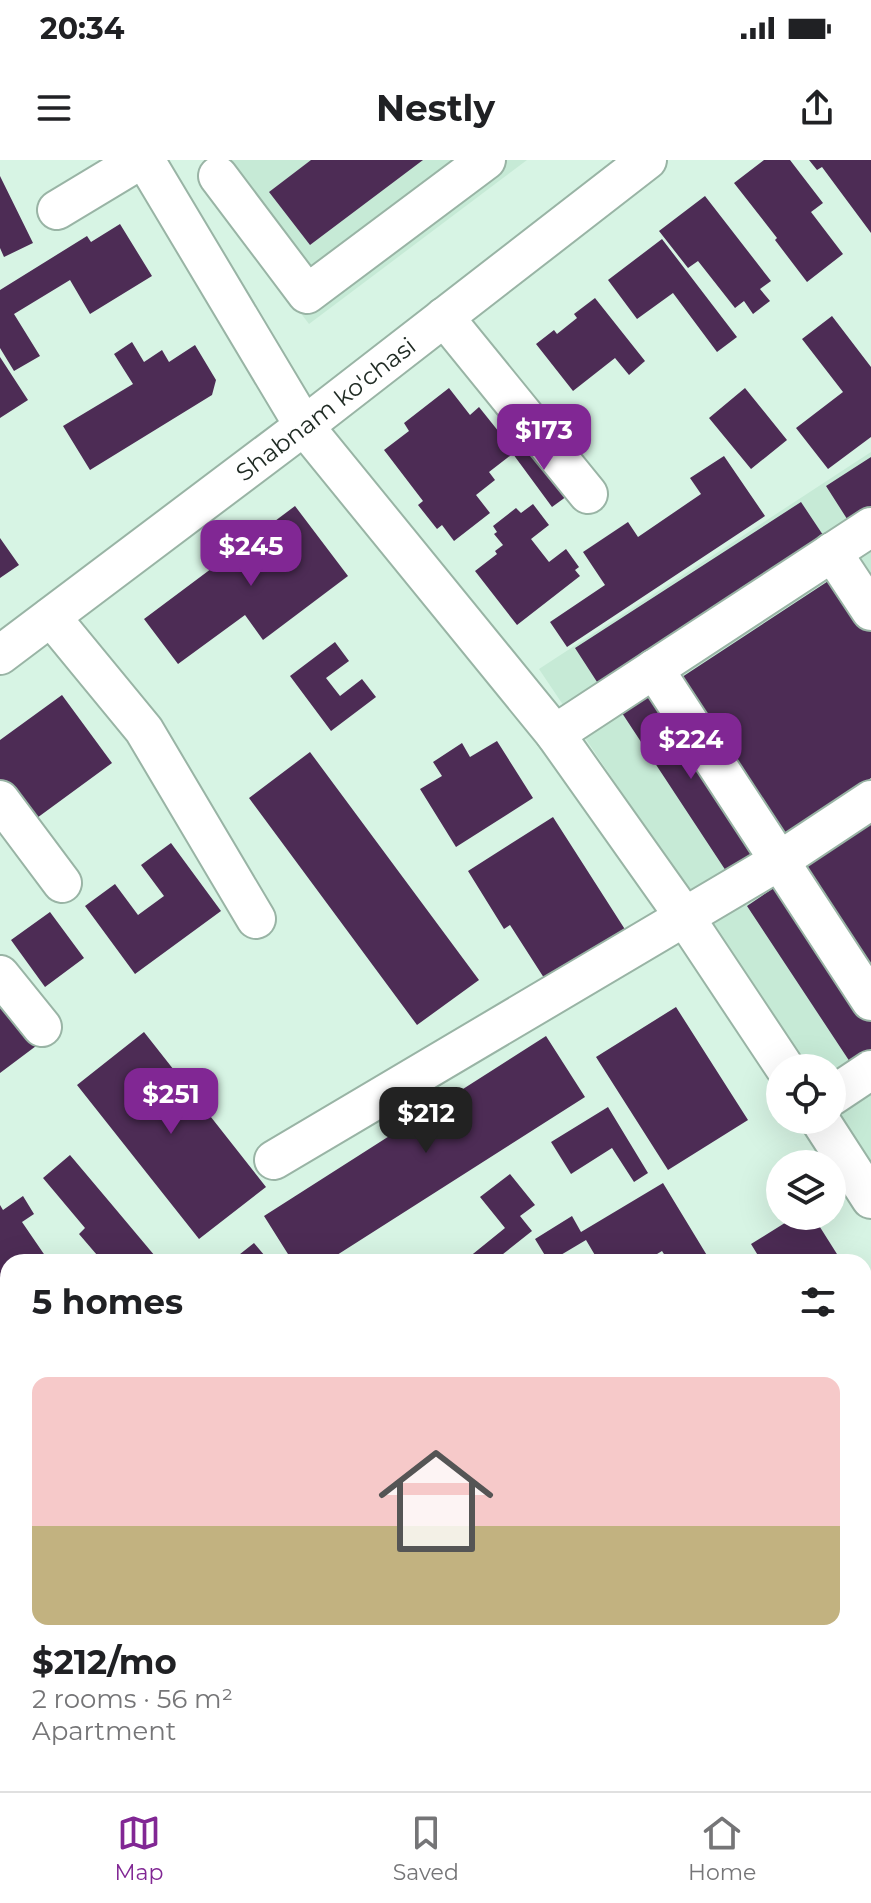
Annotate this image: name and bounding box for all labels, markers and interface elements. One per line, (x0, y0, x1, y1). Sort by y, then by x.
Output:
text: 20:34 (40, 10, 124, 47)
icon: menu (32, 86, 76, 130)
text: Nestly (376, 86, 495, 130)
icon: share (795, 86, 839, 130)
street label: Shabnam ko'chasi (230, 331, 421, 487)
pin: $173 (497, 404, 591, 472)
text: $173 (515, 414, 573, 446)
pin: $245 (204, 520, 298, 588)
text: $245 (218, 530, 284, 562)
pin: $224 (644, 713, 738, 781)
text: $224 (659, 723, 723, 755)
map controls (766, 1054, 846, 1230)
button: locate (766, 1054, 846, 1134)
pin: $251 (124, 1068, 218, 1136)
text: $251 (142, 1078, 200, 1110)
pin: $212 (379, 1087, 473, 1155)
text: $212 (397, 1097, 455, 1129)
button: layers (766, 1150, 846, 1230)
icon: filters (796, 1280, 840, 1324)
text: 5 homes (32, 1281, 183, 1323)
icon: home (364, 1429, 508, 1573)
text: $212/mo (32, 1641, 177, 1683)
text: 2 rooms · 56 m² (32, 1683, 233, 1715)
text: Apartment (32, 1715, 176, 1747)
tab: Map (115, 1811, 164, 1886)
tab: Saved (393, 1811, 459, 1886)
tab: Home (688, 1811, 756, 1886)

